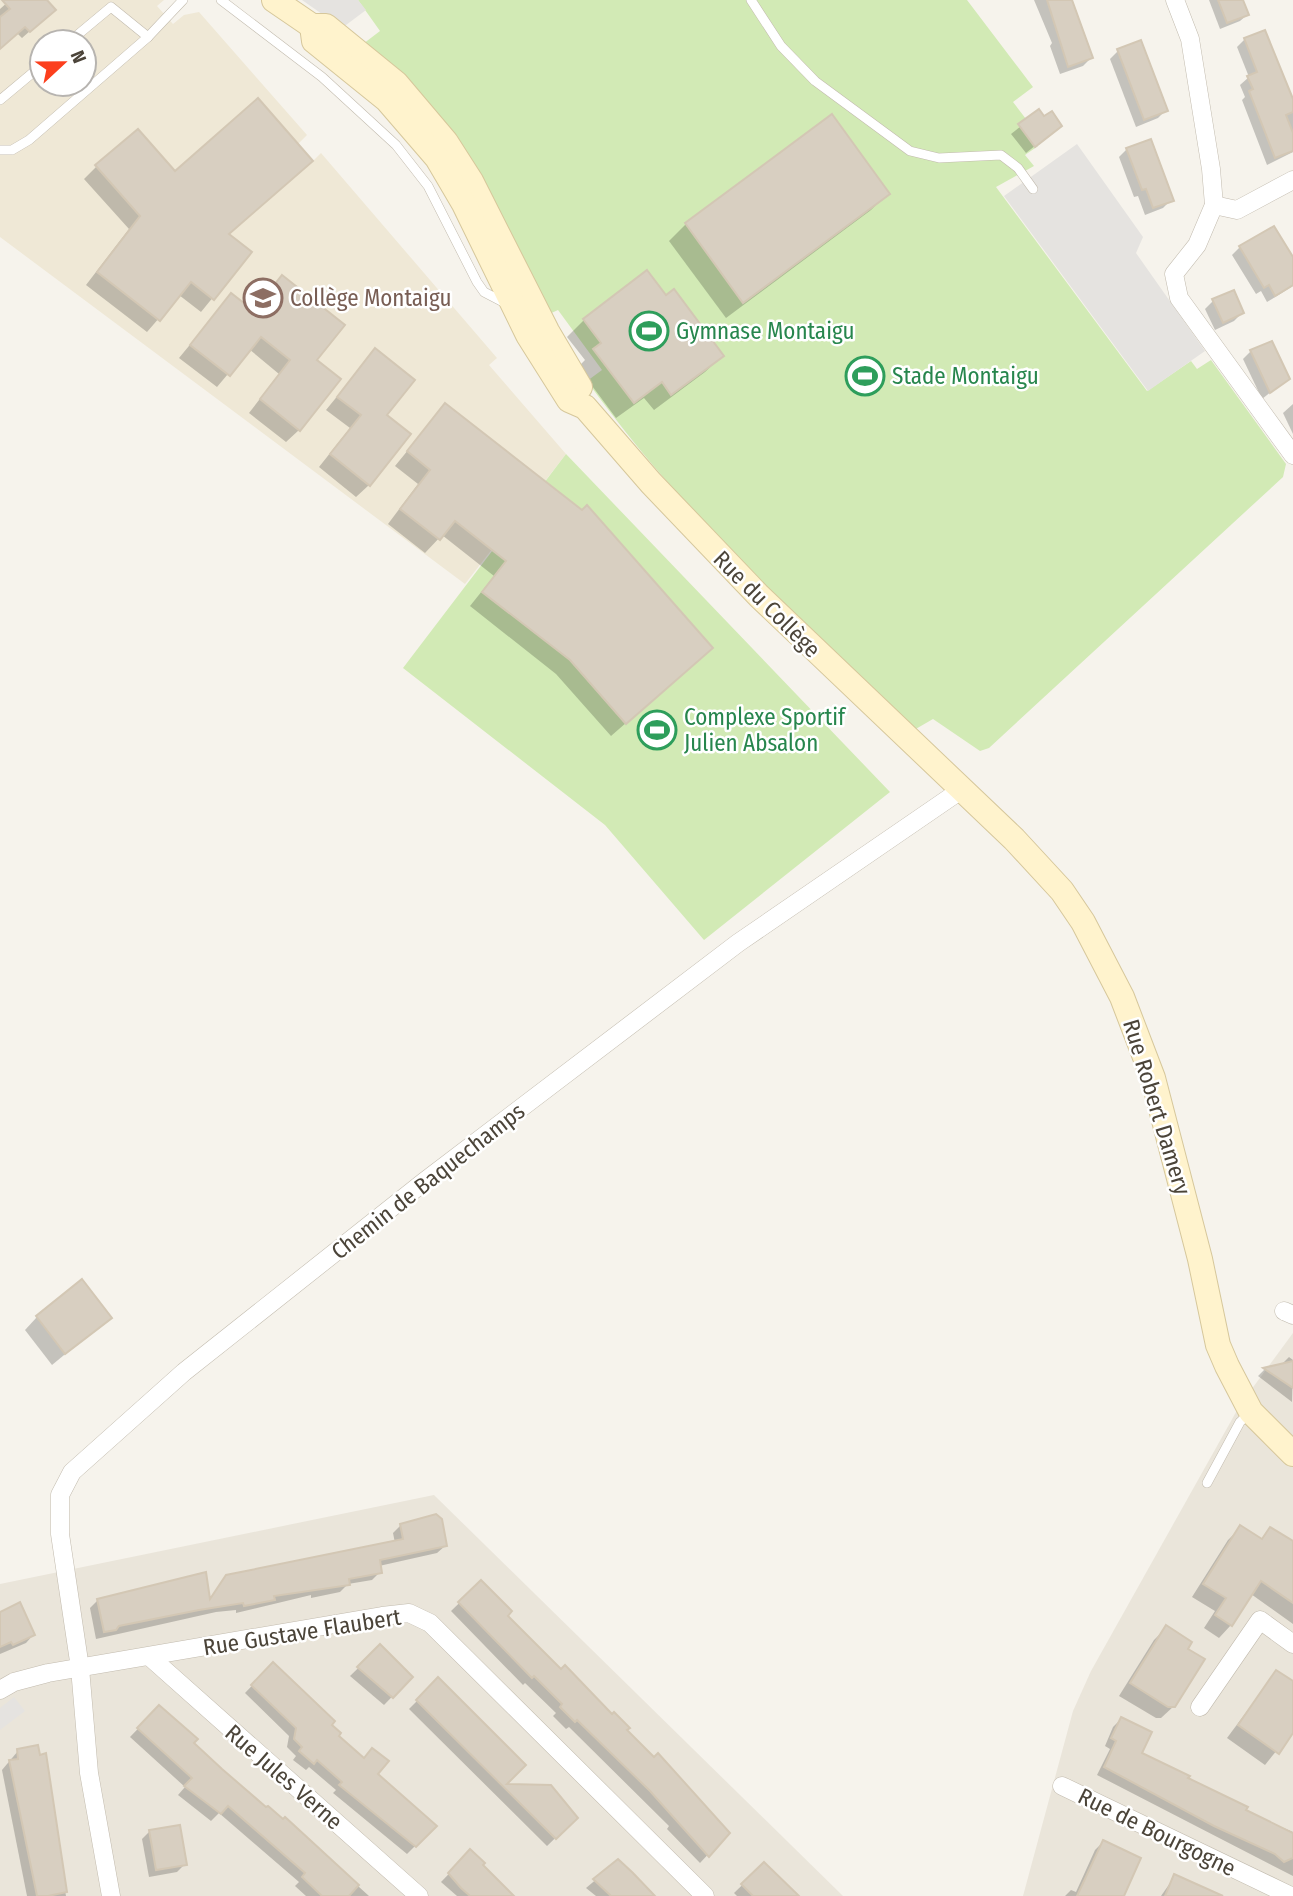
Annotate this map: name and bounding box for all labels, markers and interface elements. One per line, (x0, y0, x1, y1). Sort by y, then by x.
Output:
north arrow (28, 28, 98, 98)
text: N (66, 47, 91, 66)
school or university icon: Collège Montaigu (242, 277, 284, 319)
place label: Collège Montaigu (290, 284, 452, 312)
sports icon: Gymnase Montaigu (628, 310, 670, 352)
place label: Gymnase Montaigu (676, 317, 855, 345)
sports icon: Stade Montaigu (844, 355, 886, 397)
place label: Stade Montaigu (892, 362, 1039, 390)
street label: Rue du Collège (708, 545, 826, 663)
place label: Complexe Sportif Julien Absalon (684, 703, 847, 757)
sports icon: Complexe Sportif Julien Absalon (636, 709, 678, 751)
street label: Rue Robert Damery (1117, 1016, 1197, 1199)
street label: Chemin de Baquechamps (326, 1097, 530, 1265)
street label: Rue Gustave Flaubert (201, 1602, 403, 1661)
street label: Rue Jules Verne (220, 1718, 348, 1836)
street label: Rue de Bourgogne (1074, 1782, 1240, 1882)

